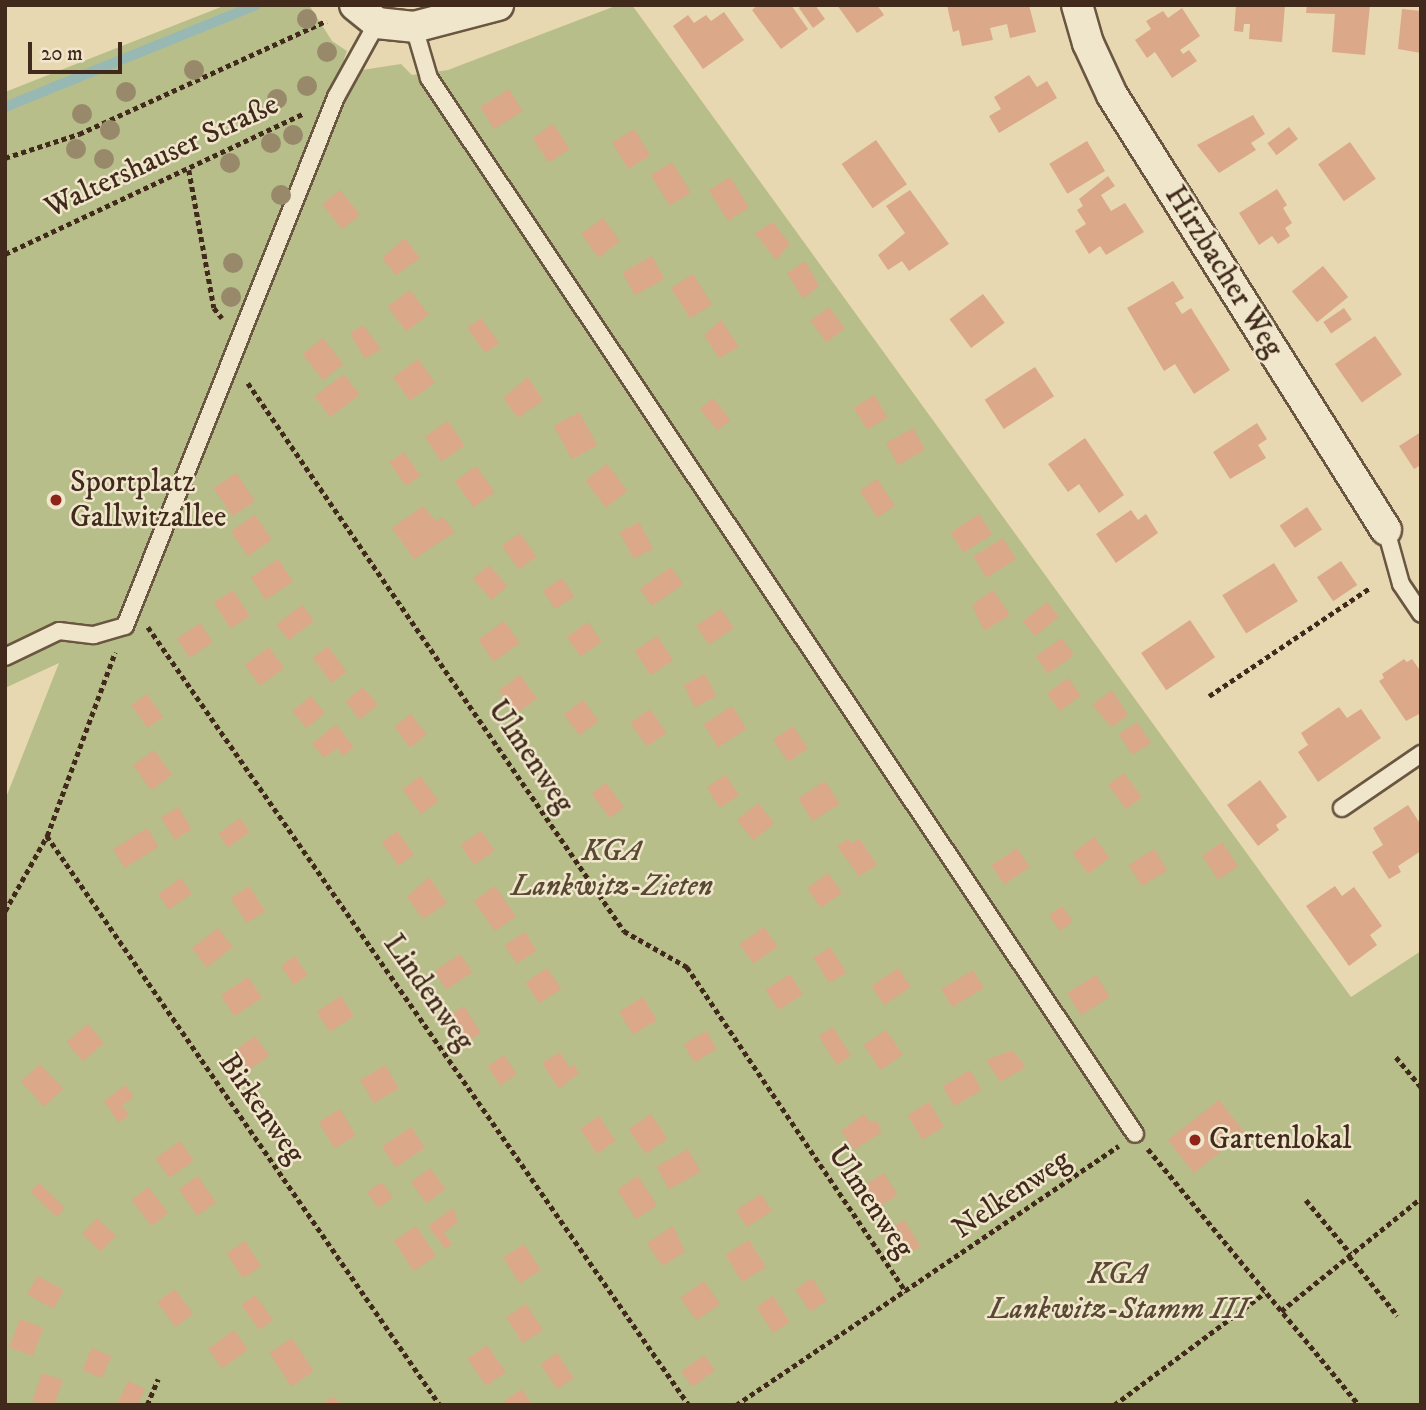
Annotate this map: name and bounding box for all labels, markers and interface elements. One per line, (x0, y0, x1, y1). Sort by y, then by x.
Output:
scale bar (32, 28, 126, 72)
text: 20 m (41, 41, 83, 67)
street label: Waltershauser Straße (40, 87, 284, 227)
street label: Hirzbacher Weg (1156, 180, 1290, 364)
place label: Sportplatz Gallwitzallee (70, 465, 226, 536)
marker: Sportplatz Gallwitzallee (48, 492, 64, 508)
street label: Ulmenweg (479, 694, 581, 820)
park label: KGA Lankwitz-Zieten (511, 834, 713, 904)
street label: Lindenweg (375, 928, 481, 1058)
street label: Birkenweg (210, 1047, 312, 1171)
place label: Gartenlokal (1209, 1122, 1352, 1158)
marker: Gartenlokal (1187, 1132, 1203, 1148)
street label: Ulmenweg (819, 1139, 921, 1265)
street label: Nelkenweg (946, 1143, 1078, 1247)
park label: KGA Lankwitz-Stamm III (988, 1257, 1248, 1328)

